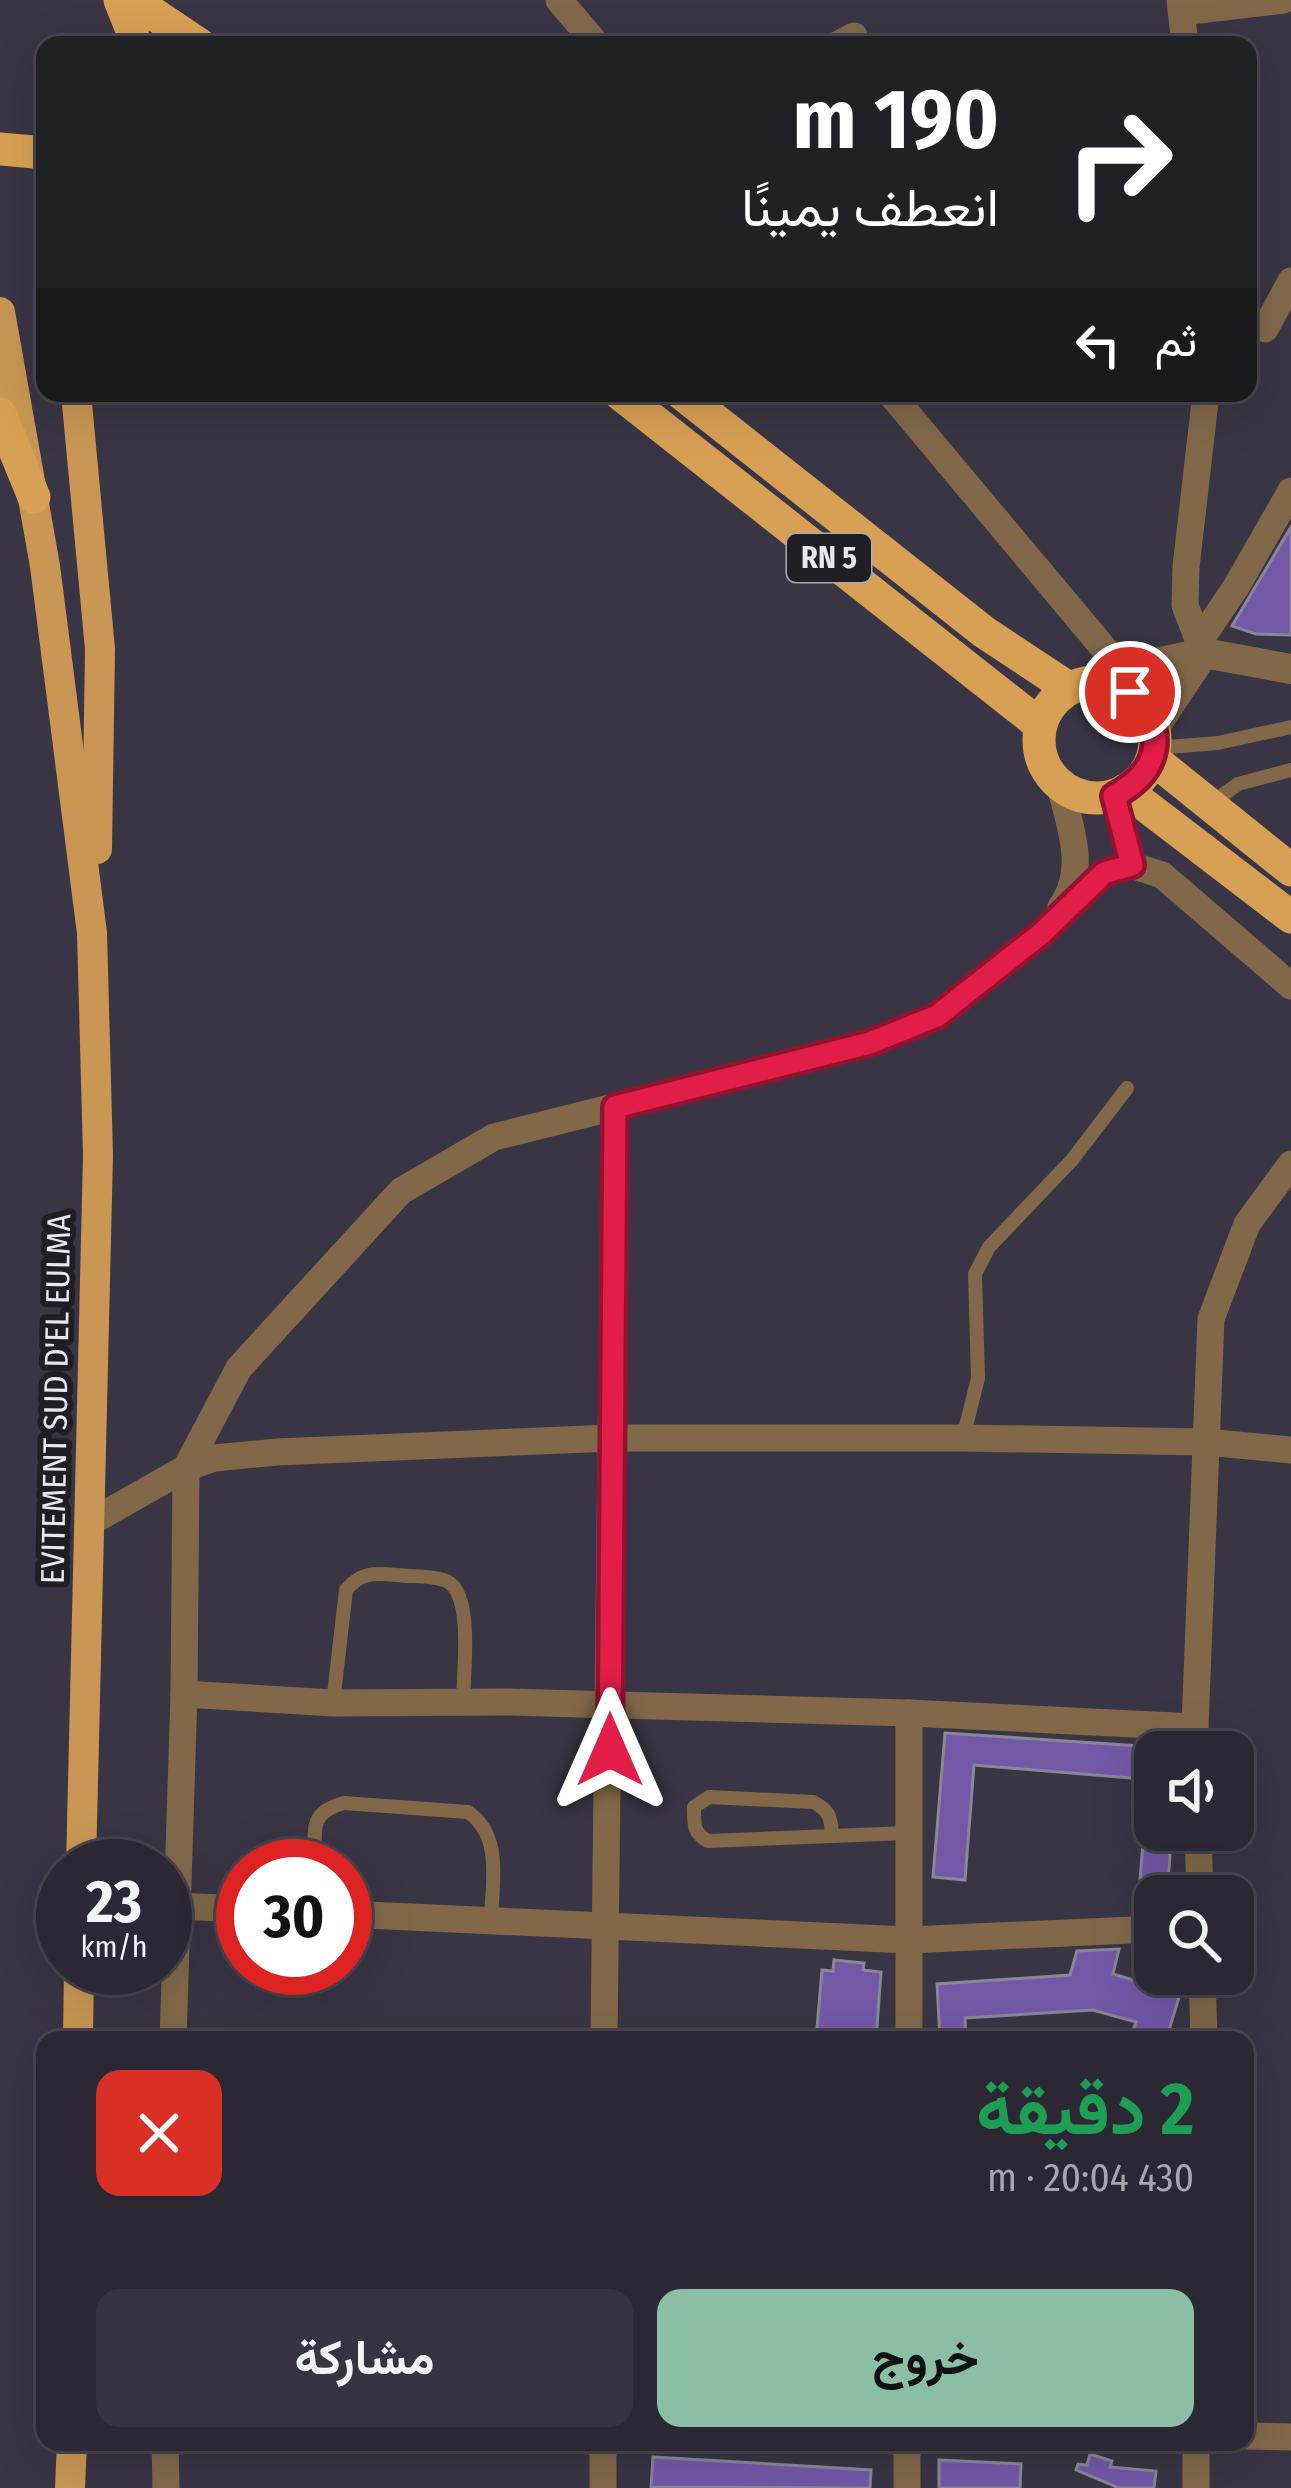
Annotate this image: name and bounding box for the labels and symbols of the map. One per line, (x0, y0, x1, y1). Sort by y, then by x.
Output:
road number: RN 5 (787, 534, 871, 582)
pin (1079, 641, 1181, 743)
street label: EVITEMENT SUD D'EL EULMA (33, 1213, 79, 1584)
position arrow (547, 1687, 673, 1813)
speed limit sign: 30 (216, 1839, 372, 1995)

